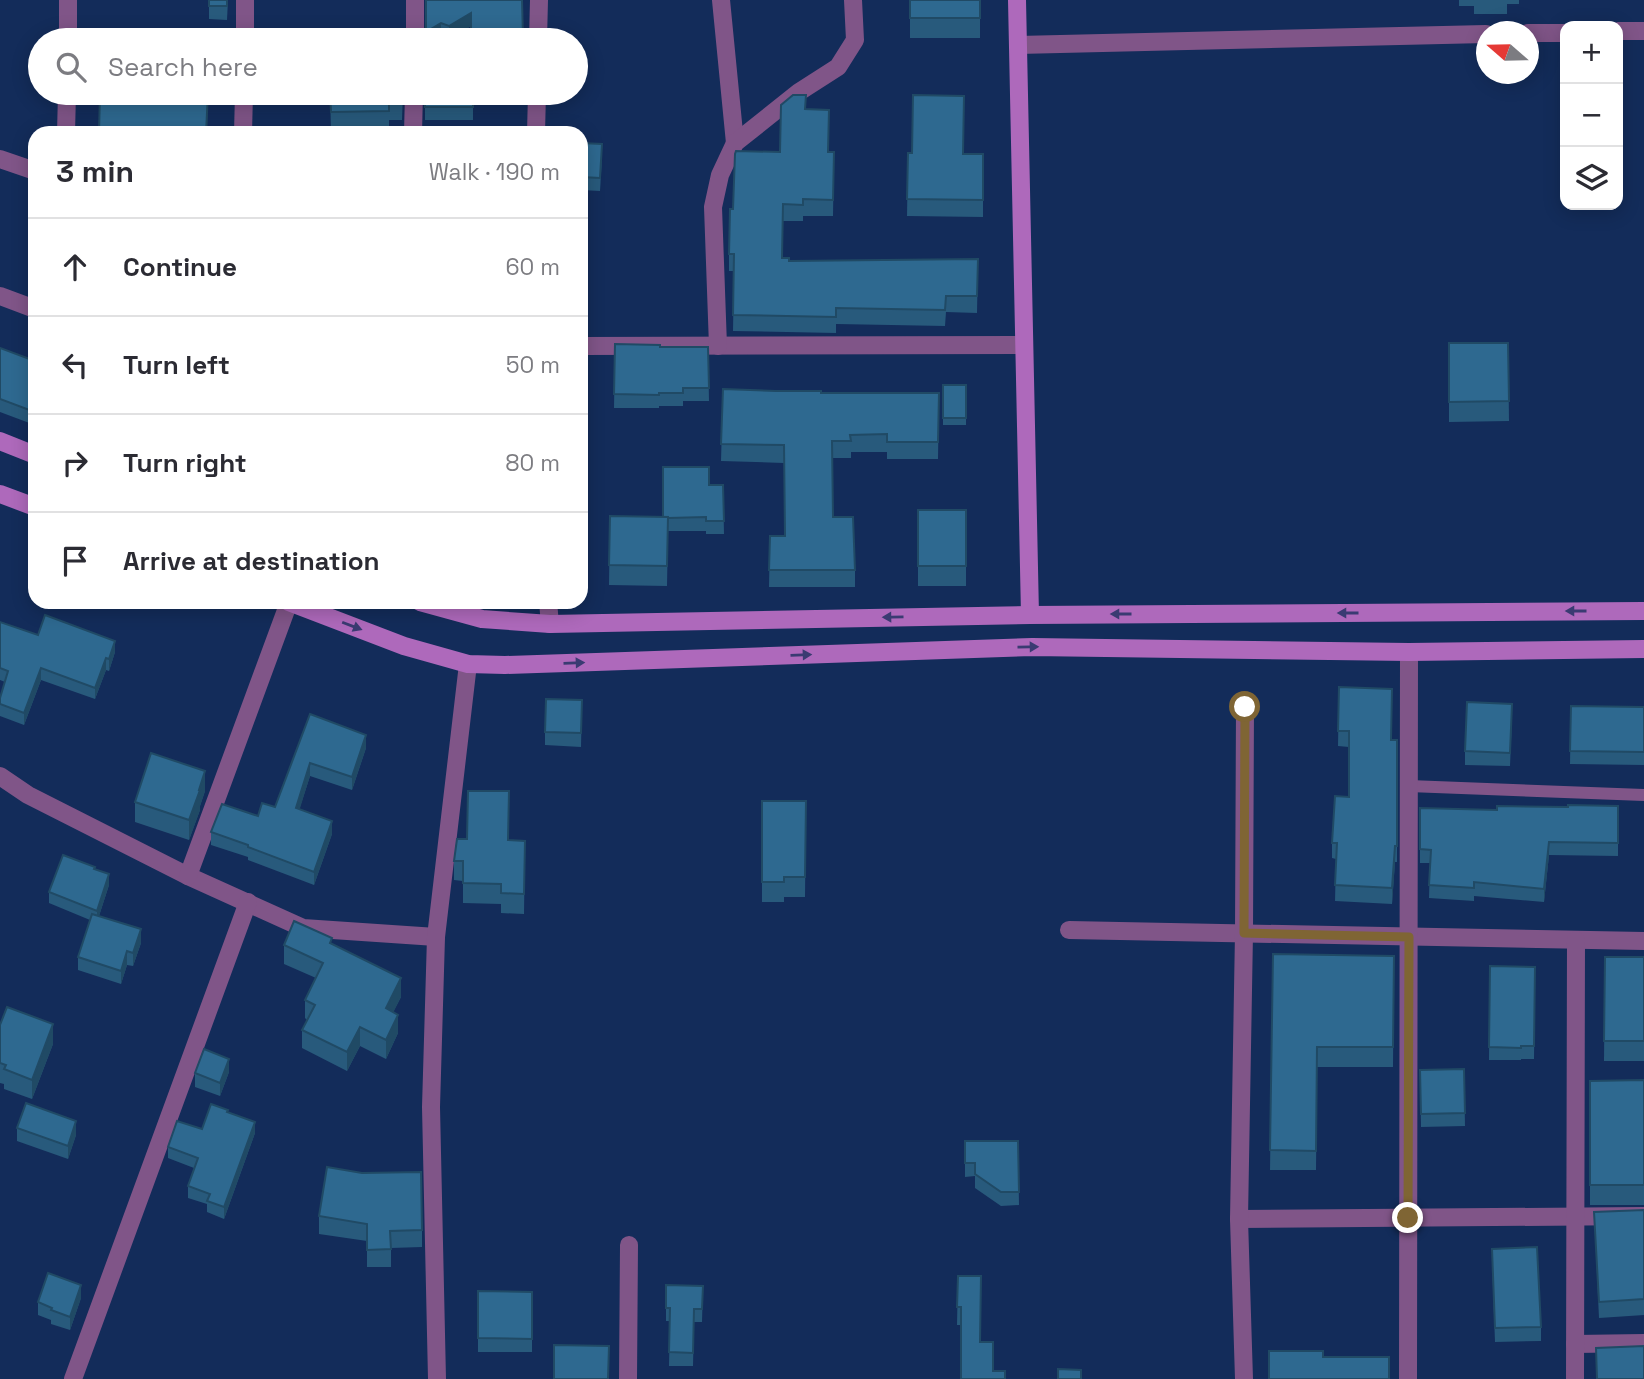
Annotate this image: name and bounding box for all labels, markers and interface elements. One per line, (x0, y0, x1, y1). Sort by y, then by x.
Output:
north arrow (1476, 21, 1539, 84)
map controls (1560, 21, 1623, 210)
button: + (1560, 21, 1623, 84)
search box (28, 28, 588, 105)
icon: search (52, 48, 90, 86)
text: Search here (108, 50, 258, 84)
button: − (1560, 84, 1623, 147)
button: layers (1560, 147, 1623, 210)
text: 3 min (56, 152, 134, 191)
text: Walk · 190 m (429, 157, 560, 187)
icon: ahead (56, 248, 94, 286)
text: Continue (123, 250, 237, 284)
text: 60 m (505, 252, 560, 282)
icon: left (56, 346, 94, 384)
text: Turn left (123, 348, 230, 382)
text: 50 m (506, 350, 560, 380)
icon: right (56, 444, 94, 482)
text: Turn right (123, 446, 247, 480)
text: 80 m (505, 448, 560, 478)
icon: arrive (56, 542, 94, 580)
text: Arrive at destination (123, 544, 380, 578)
one-way arrow (1565, 605, 1587, 617)
one-way arrow (1337, 607, 1359, 619)
one-way arrow (1110, 608, 1132, 620)
one-way arrow (882, 612, 904, 623)
one-way arrow (342, 621, 363, 632)
one-way arrow (1018, 641, 1040, 653)
one-way arrow (790, 649, 812, 660)
one-way arrow (563, 657, 585, 669)
route start (1229, 691, 1260, 722)
route end (1392, 1202, 1423, 1233)

